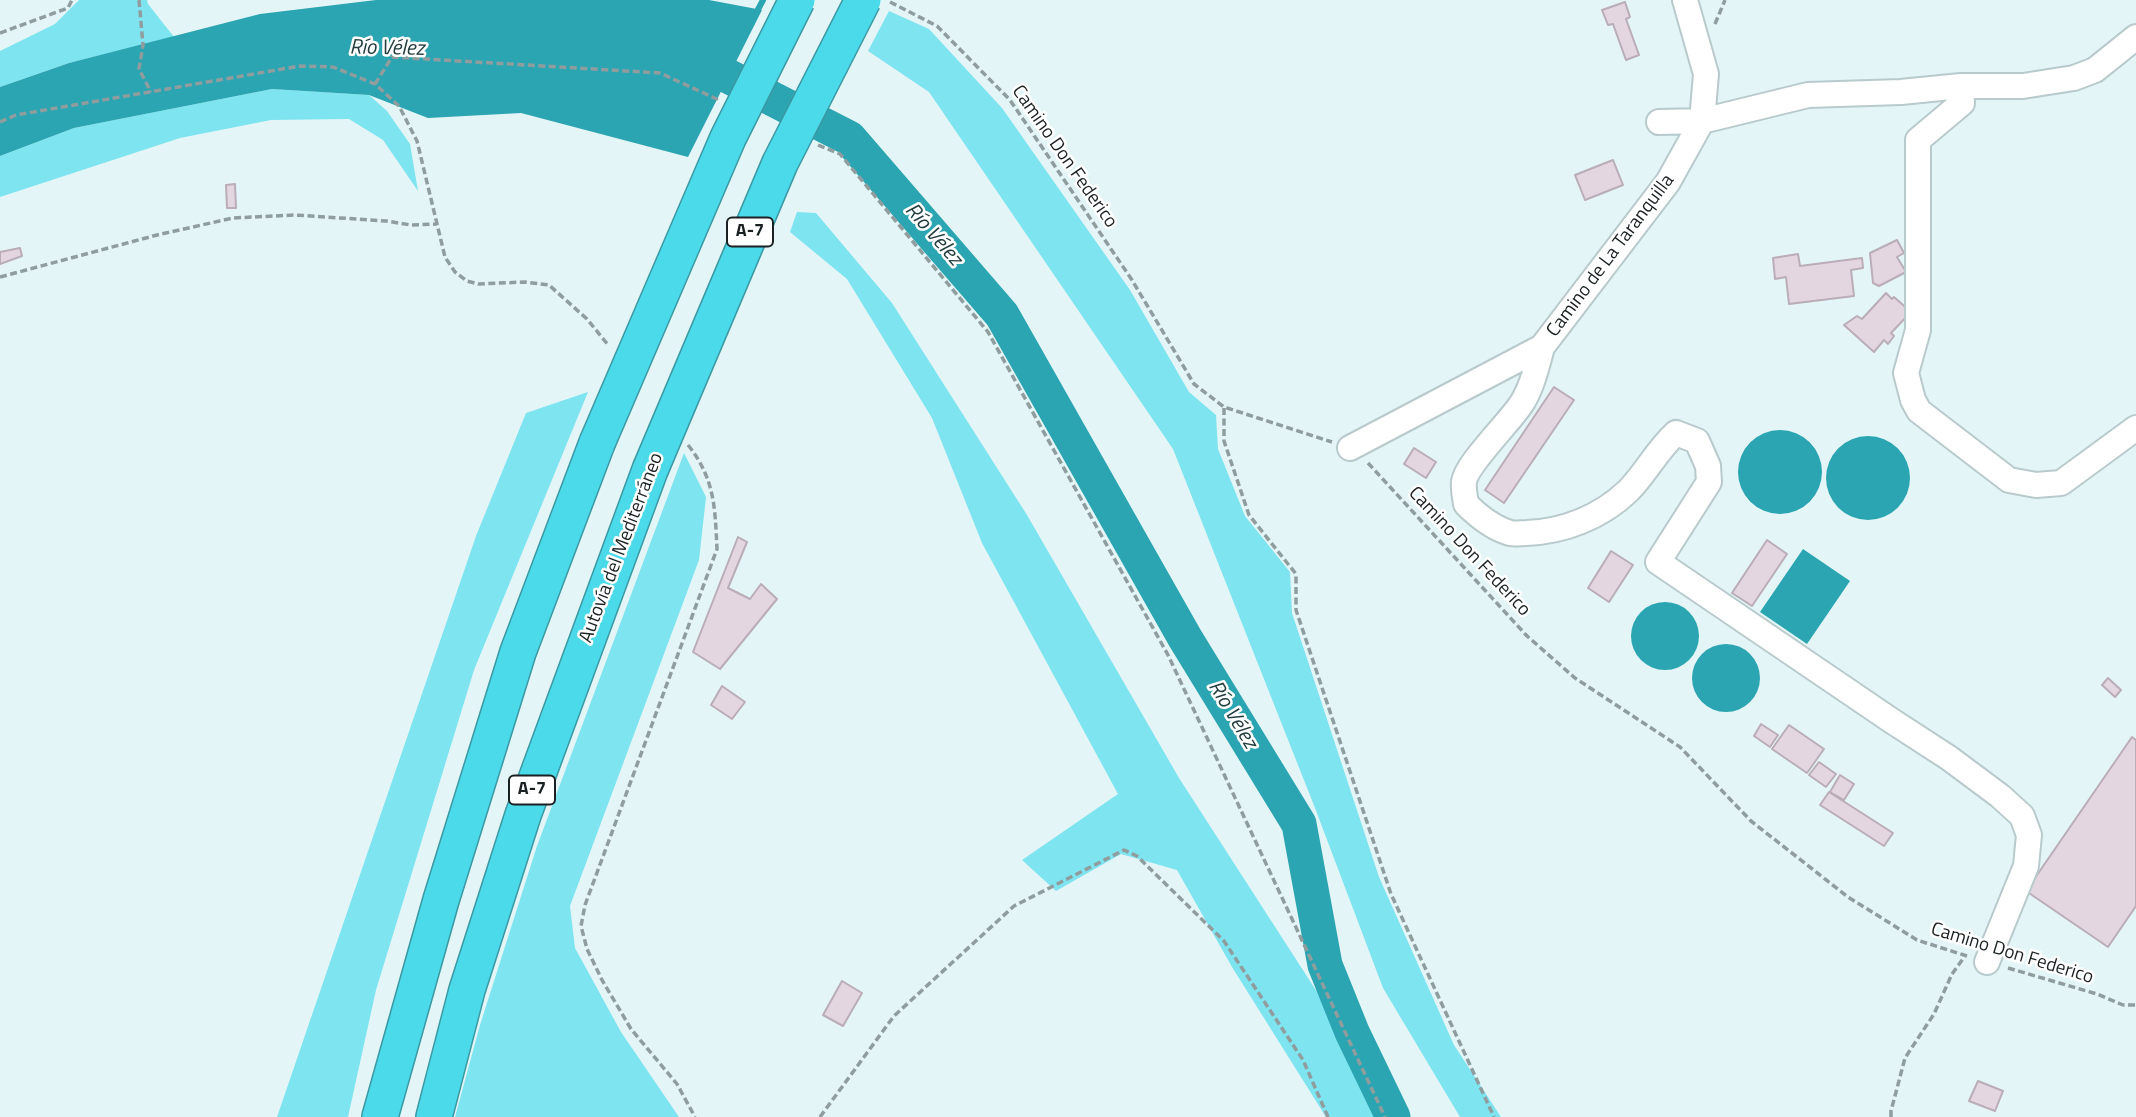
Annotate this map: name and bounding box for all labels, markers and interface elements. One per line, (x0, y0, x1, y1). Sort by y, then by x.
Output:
water label: Río Vélez (349, 36, 425, 62)
street label: Camino Don Federico (1006, 81, 1122, 233)
street label: Camino de La Taranquilla (1542, 170, 1680, 342)
water label: Río Vélez (899, 199, 967, 271)
road number: A-7 (727, 218, 773, 246)
street label: Autovía del Mediterráneo (575, 450, 669, 646)
street label: Camino Don Federico (1403, 482, 1535, 622)
water label: Río Vélez (1202, 677, 1262, 753)
road number: A-7 (509, 776, 555, 804)
street label: Camino Don Federico (1928, 918, 2096, 990)

